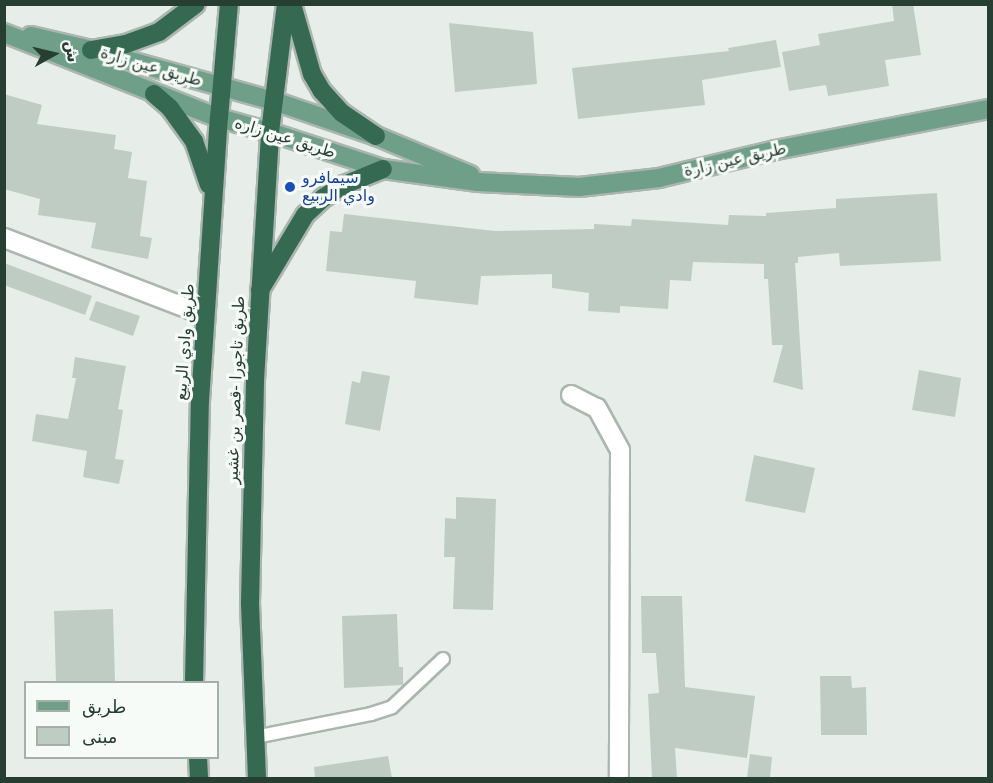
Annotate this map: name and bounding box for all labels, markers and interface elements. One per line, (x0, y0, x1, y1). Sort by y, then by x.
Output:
north arrow (24, 24, 84, 84)
text: ش (61, 39, 83, 64)
street label: طريق عين زارة (98, 43, 204, 91)
street label: طريق عين زاره (232, 114, 338, 162)
street label: طريق عين زارة (682, 139, 788, 181)
place label: سيمافرو وادي الربيع (302, 168, 375, 206)
marker: سيمافرو وادي الربيع (283, 180, 297, 194)
street label: طريق وادي الربيع (171, 283, 199, 401)
street label: طريق تاجورا -قصر بن غشير (223, 296, 249, 484)
legend (24, 681, 219, 759)
text: طريق (82, 696, 126, 717)
text: مبنى (82, 726, 118, 747)

